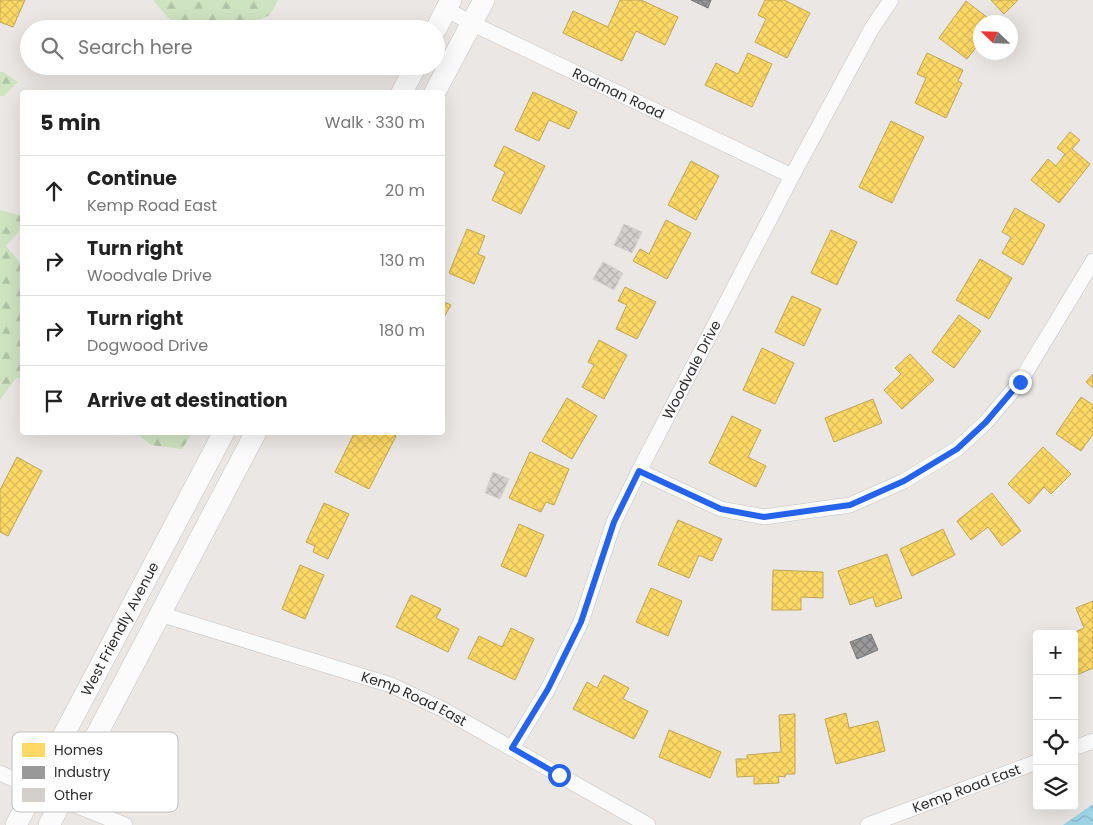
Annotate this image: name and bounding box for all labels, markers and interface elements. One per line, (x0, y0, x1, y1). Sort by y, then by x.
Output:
north arrow (973, 15, 1018, 60)
search box (20, 20, 445, 75)
icon: search (38, 34, 66, 62)
text: Search here (78, 34, 192, 61)
street label: Rodman Road (569, 63, 668, 124)
text: 5 min (40, 108, 101, 137)
text: Walk · 330 m (325, 111, 425, 134)
text: Continue (87, 165, 177, 192)
icon: ahead (40, 177, 68, 205)
text: 20 m (385, 179, 425, 202)
text: Kemp Road East (87, 194, 217, 217)
text: Turn right (87, 235, 183, 262)
icon: right (40, 247, 68, 275)
text: 130 m (380, 249, 425, 272)
text: Woodvale Drive (87, 264, 212, 287)
text: Turn right (87, 305, 183, 332)
street label: Woodvale Drive (657, 316, 726, 423)
icon: right (40, 317, 68, 345)
text: 180 m (379, 319, 425, 342)
text: Dogwood Drive (87, 334, 208, 357)
route end (1009, 371, 1032, 394)
icon: arrive (40, 387, 68, 415)
text: Arrive at destination (87, 387, 288, 414)
street label: West Friendly Avenue (76, 558, 164, 699)
map controls (1033, 630, 1078, 810)
button: + (1033, 630, 1078, 675)
street label: Kemp Road East (359, 666, 470, 731)
button: − (1033, 675, 1078, 720)
button: locate (1033, 720, 1078, 765)
legend (12, 732, 178, 812)
text: Homes (54, 740, 103, 760)
street label: Kemp Road East (909, 759, 1023, 818)
text: Industry (54, 762, 110, 782)
route start (548, 764, 571, 787)
button: layers (1033, 765, 1078, 810)
text: Other (54, 785, 93, 805)

